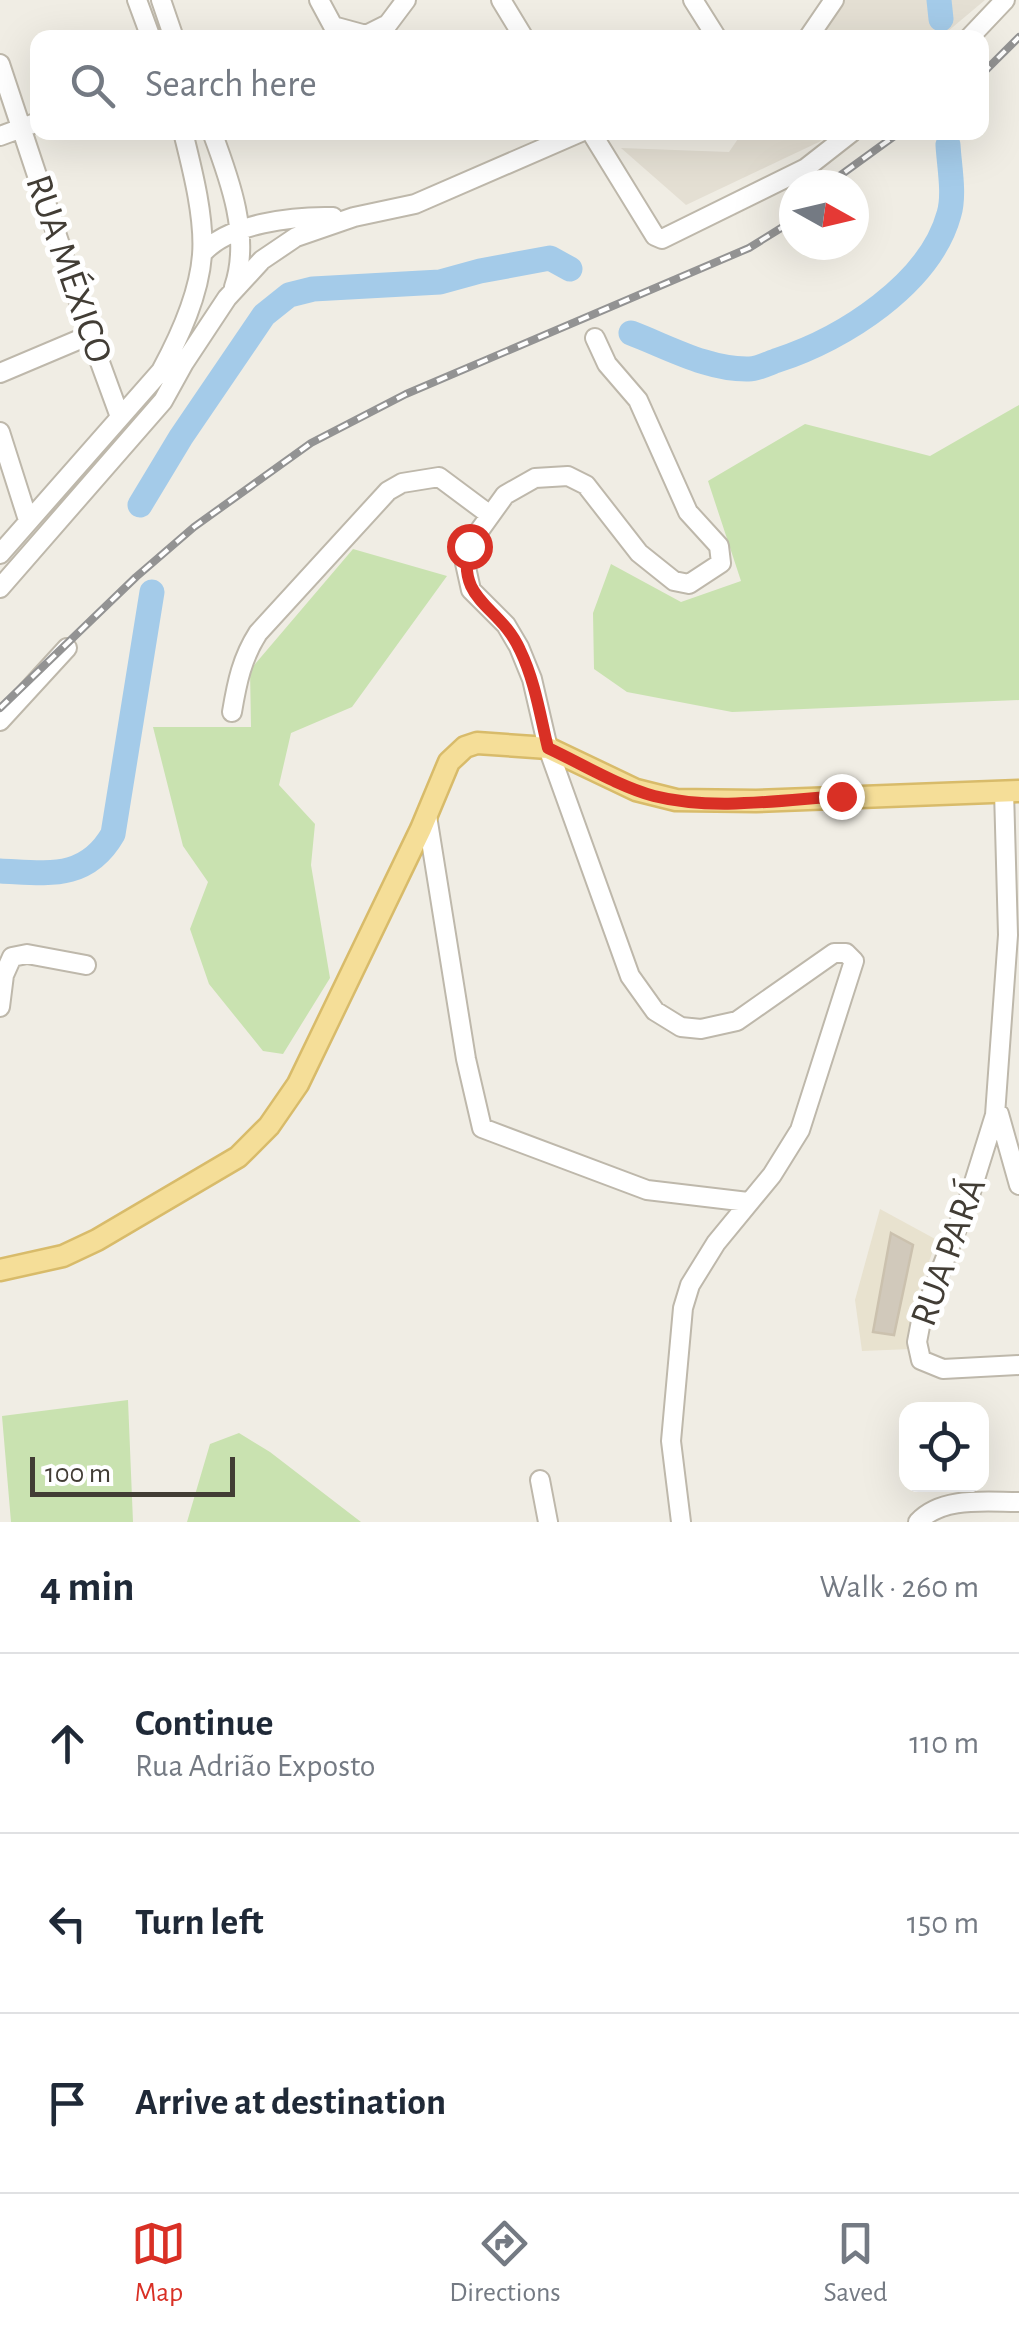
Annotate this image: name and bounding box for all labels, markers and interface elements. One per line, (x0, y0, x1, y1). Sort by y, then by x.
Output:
search box (30, 30, 989, 140)
icon: search (65, 58, 120, 113)
text: Search here (145, 66, 317, 104)
street label: RUA MÉXICO (18, 169, 122, 368)
north arrow (779, 170, 869, 260)
route start (447, 524, 493, 570)
route end (819, 774, 865, 820)
street label: RUA PARÁ (901, 1171, 993, 1331)
map controls (899, 1402, 989, 1492)
button: locate (899, 1402, 989, 1492)
scale bar (30, 1452, 235, 1496)
text: 100 m (45, 1460, 111, 1488)
text: 4 min (40, 1566, 135, 1608)
text: Walk · 260 m (820, 1571, 979, 1603)
text: Continue (135, 1705, 273, 1743)
icon: ahead (40, 1716, 95, 1771)
text: 110 m (909, 1727, 979, 1759)
text: Rua Adrião Exposto (135, 1750, 375, 1782)
icon: left (40, 1896, 95, 1951)
text: Turn left (135, 1904, 263, 1942)
text: 150 m (907, 1907, 979, 1939)
icon: arrive (40, 2076, 95, 2131)
text: Arrive at destination (135, 2084, 446, 2122)
tab: Map (131, 2216, 186, 2310)
tab: Directions (449, 2216, 561, 2310)
tab: Saved (824, 2216, 888, 2310)

